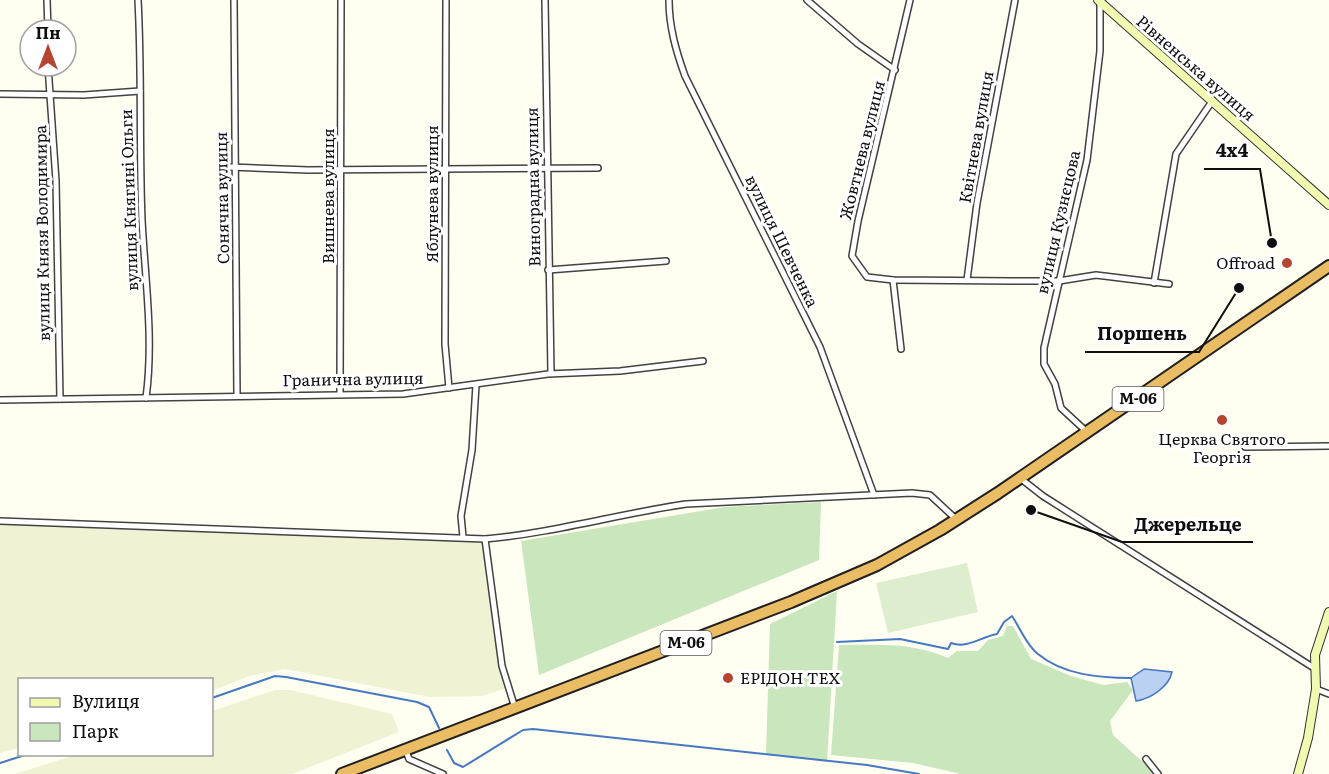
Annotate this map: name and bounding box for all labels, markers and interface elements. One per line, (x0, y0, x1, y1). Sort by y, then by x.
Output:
street label: Рівненська вулиця (1132, 9, 1261, 126)
north arrow (18, 18, 78, 78)
text: Пн (36, 20, 60, 44)
street label: Квітнева вулиця (952, 69, 998, 205)
street label: Жовтнева вулиця (832, 78, 890, 222)
street label: Виноградна вулиця (519, 107, 545, 267)
street label: вулиця Княгині Ольги (113, 109, 143, 291)
street label: вулиця Князя Володимира (27, 124, 55, 341)
street label: Яблунева вулиця (419, 125, 443, 263)
street label: Вишнева вулиця (315, 128, 339, 264)
street label: Сонячна вулиця (208, 132, 234, 264)
callout: 4x4 (1204, 133, 1260, 169)
text: 4x4 (1216, 136, 1248, 163)
street label: вулиця Кузнєцова (1029, 147, 1085, 296)
street label: вулиця Шевченка (740, 170, 826, 311)
place label: Offroad (1216, 250, 1275, 274)
marker: Offroad (1280, 256, 1294, 270)
callout: Поршень (1085, 316, 1199, 352)
text: Поршень (1097, 319, 1187, 346)
street label: Гранична вулиця (282, 365, 424, 391)
road number: М-06 (1112, 387, 1164, 411)
marker: Церква Святого Георгія (1215, 413, 1229, 427)
place label: Церква Святого Георгія (1158, 426, 1286, 468)
callout: Джерельце (1122, 506, 1253, 542)
text: Джерельце (1134, 510, 1242, 537)
road number: М-06 (660, 631, 712, 655)
place label: ЕРІДОН ТЕХ (740, 665, 841, 689)
marker: ЕРІДОН ТЕХ (721, 671, 735, 685)
legend (18, 678, 213, 756)
text: Вулиця (72, 687, 140, 714)
text: Парк (72, 717, 119, 744)

